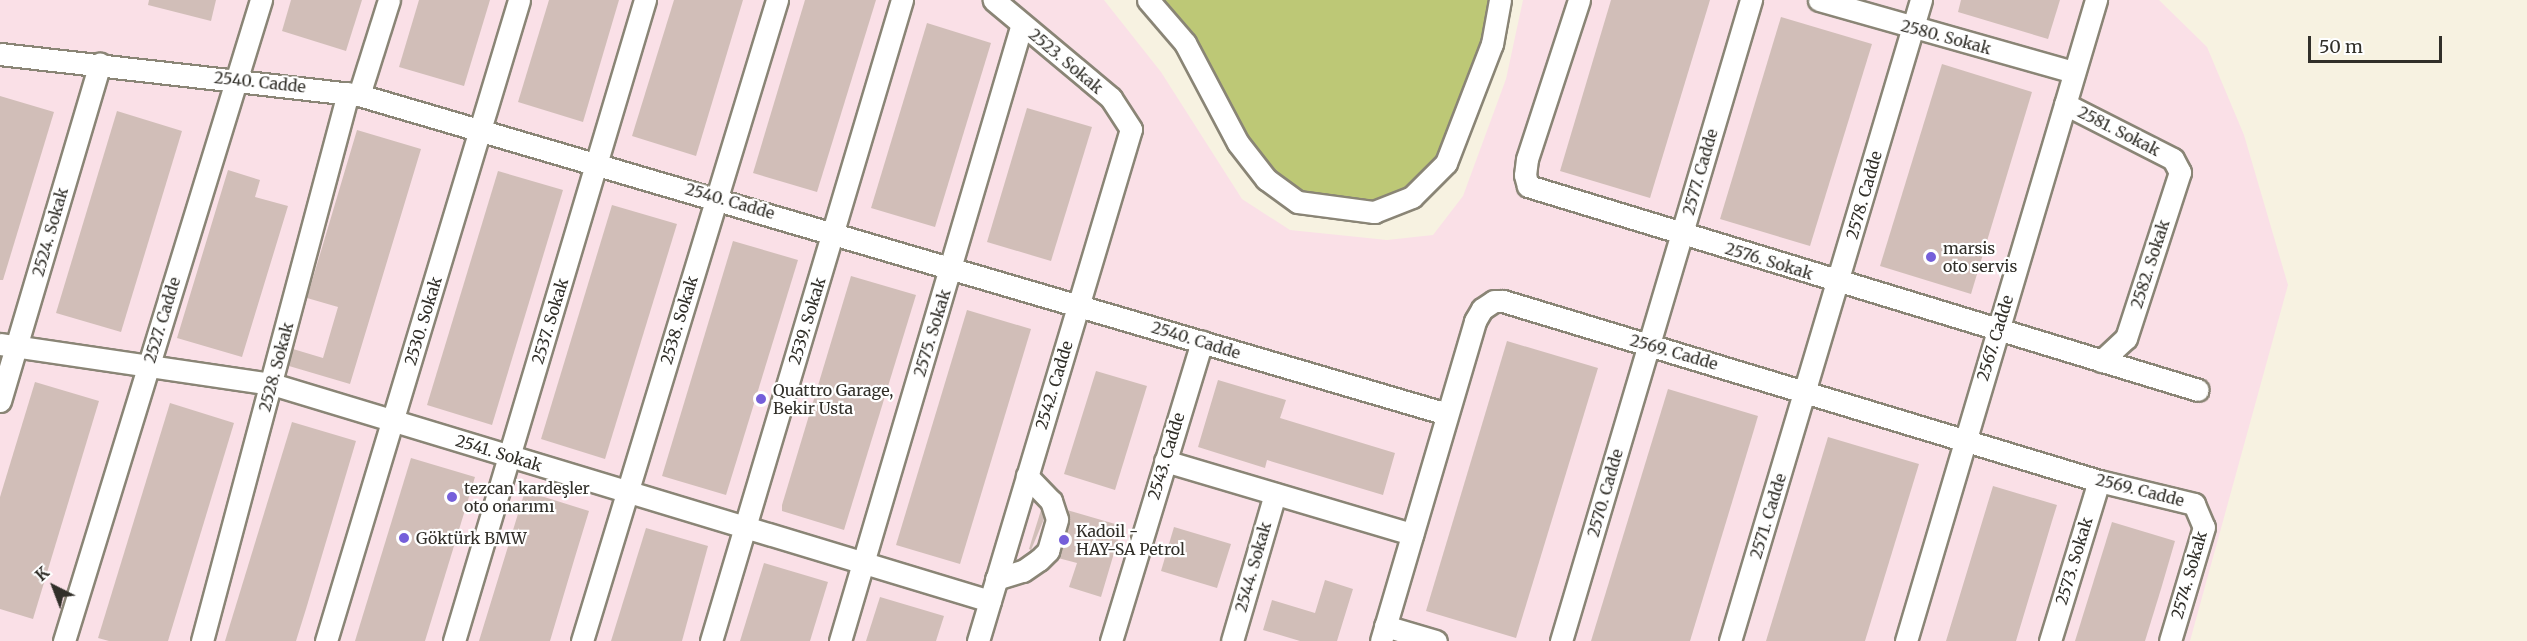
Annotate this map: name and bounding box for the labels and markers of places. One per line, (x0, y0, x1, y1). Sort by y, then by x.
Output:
place label: marsis oto servis (1943, 238, 2017, 276)
marker: marsis oto servis (1924, 250, 1938, 264)
place label: Quattro Garage, Bekir Usta (773, 380, 893, 418)
marker: Quattro Garage, Bekir Usta (754, 392, 768, 406)
place label: tezcan kardeşler oto onarımı (464, 478, 590, 516)
marker: tezcan kardeşler oto onarımı (445, 490, 459, 504)
place label: Kadoil - HAY-SA Petrol (1076, 521, 1185, 559)
place label: Göktürk BMW (416, 528, 527, 548)
marker: Göktürk BMW (397, 531, 411, 545)
marker: Kadoil - HAY-SA Petrol (1057, 533, 1071, 547)

